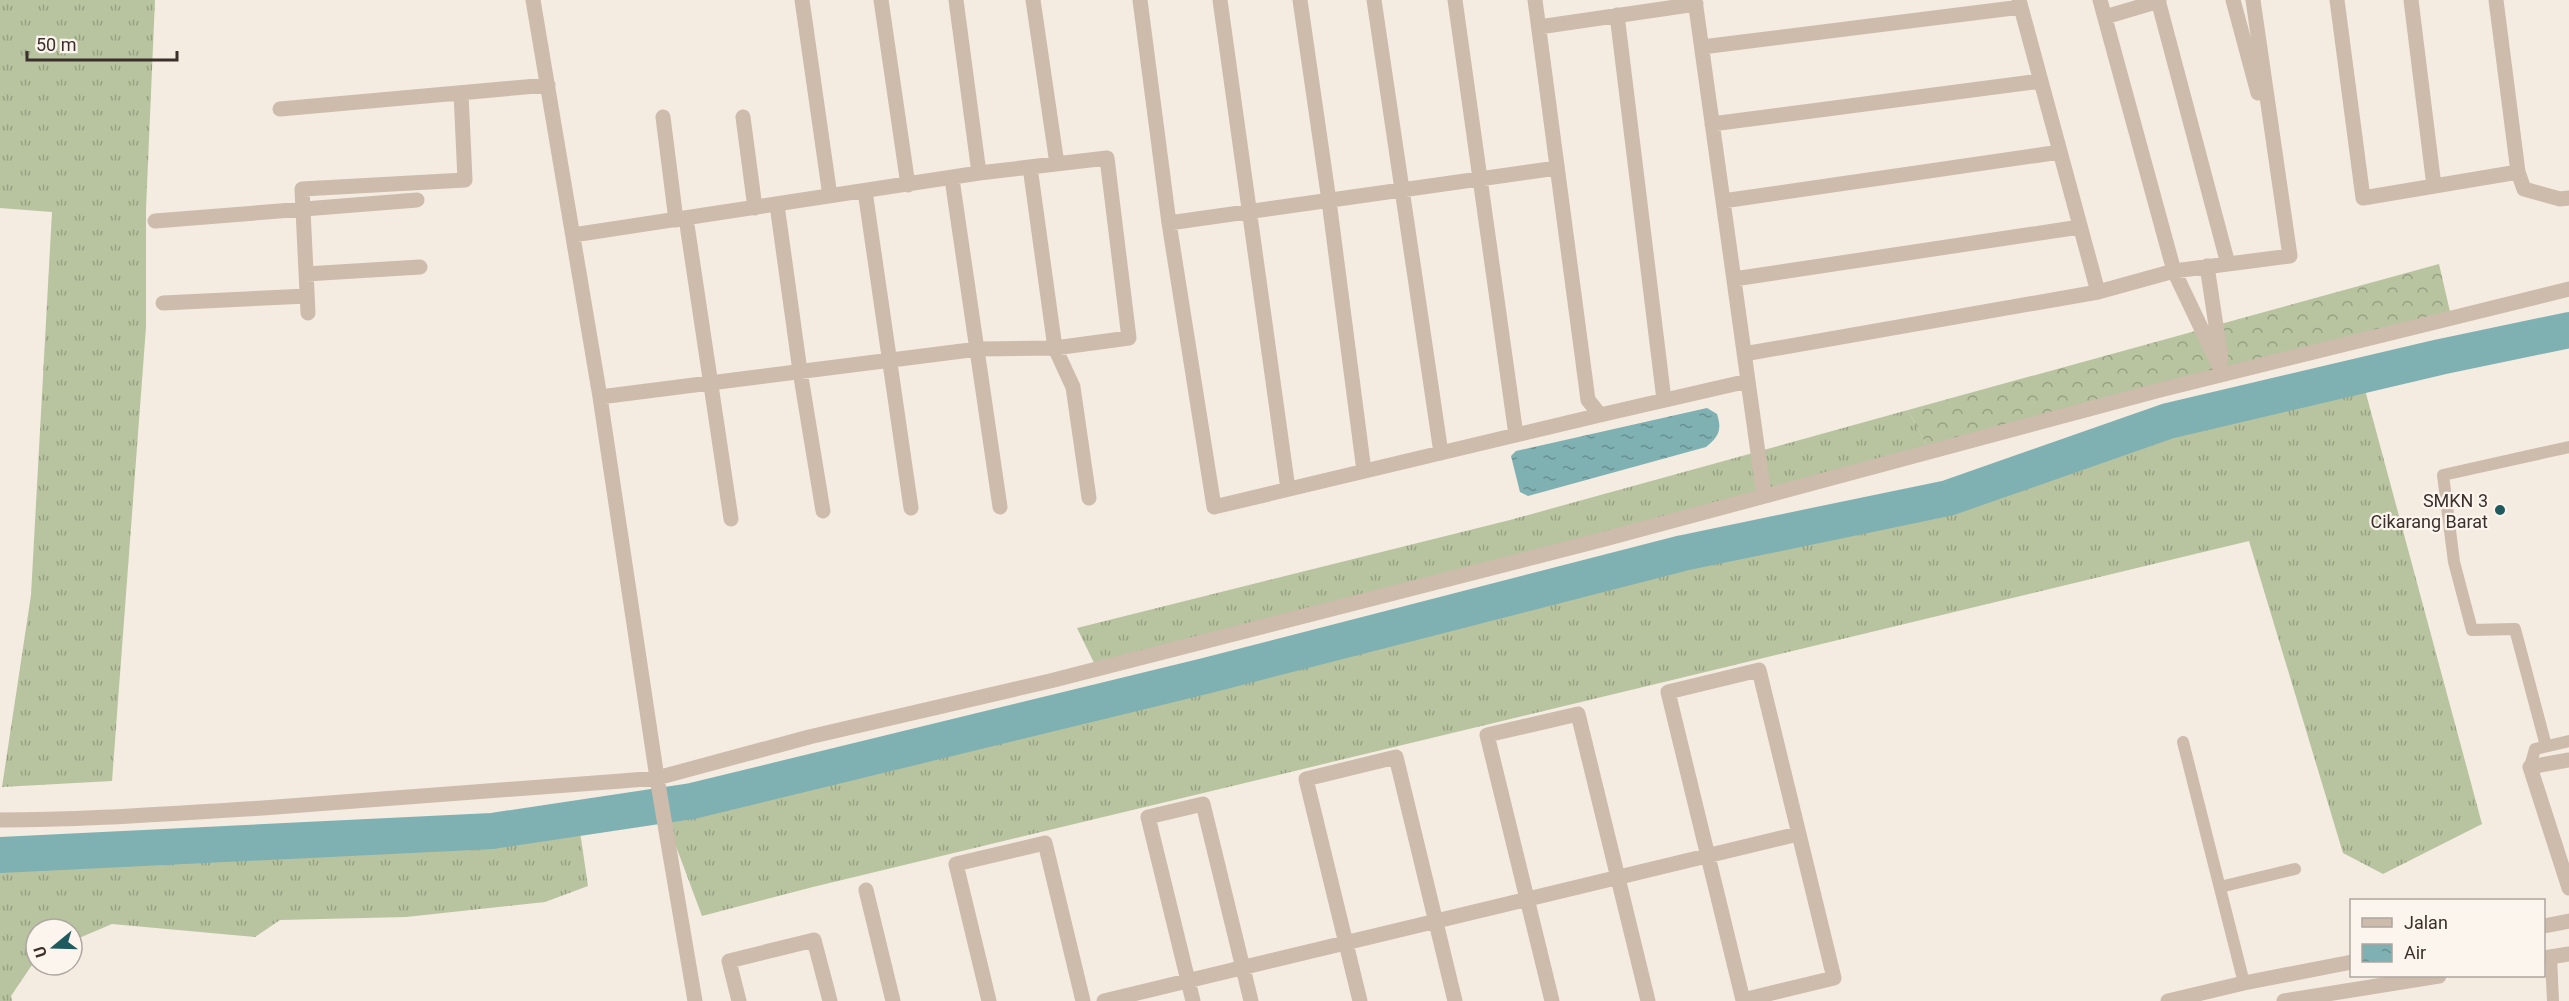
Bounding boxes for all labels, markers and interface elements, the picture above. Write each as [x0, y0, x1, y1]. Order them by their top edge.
scale bar [27, 24, 177, 62]
text: 50 m [36, 34, 76, 55]
place label: SMKN 3 Cikarang Barat [2371, 490, 2488, 532]
marker: SMKN 3 Cikarang Barat [2493, 503, 2507, 517]
legend [2350, 899, 2545, 977]
text: Jalan [2404, 912, 2448, 933]
north arrow [24, 917, 84, 977]
text: Air [2404, 942, 2426, 963]
text: U [30, 944, 51, 960]

